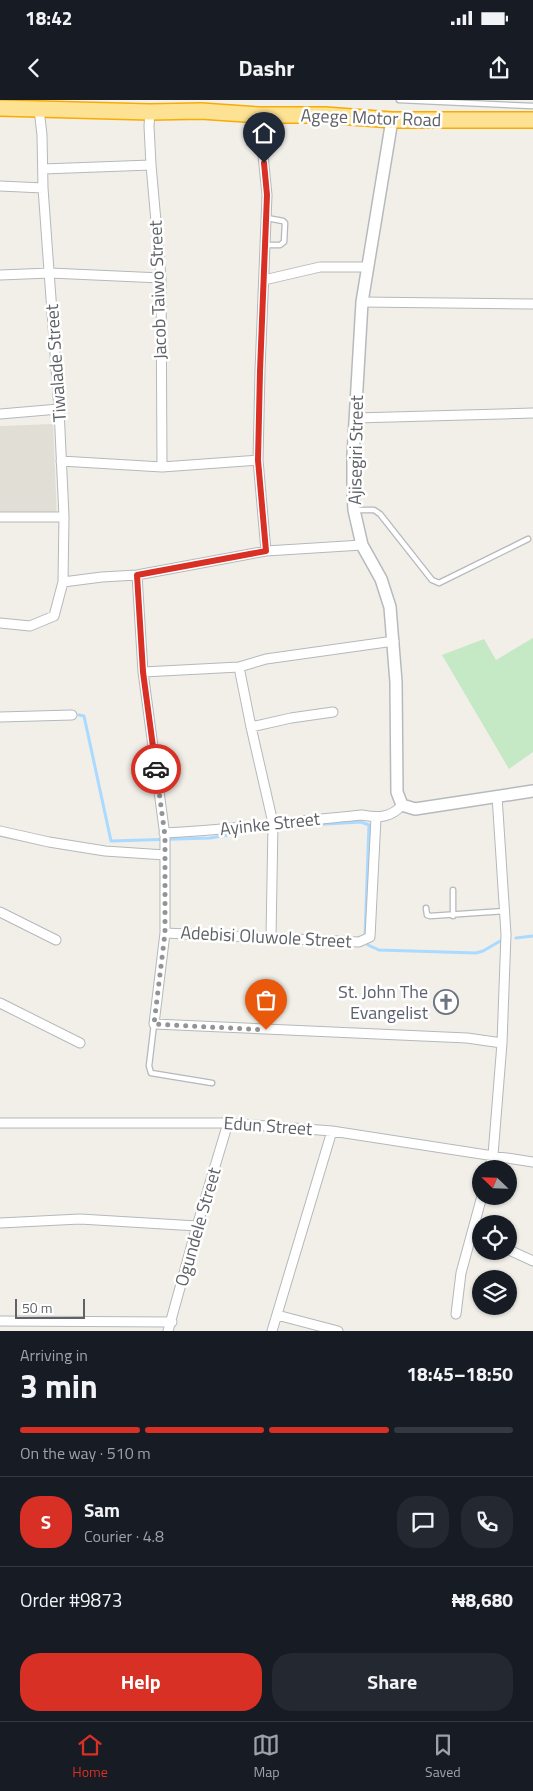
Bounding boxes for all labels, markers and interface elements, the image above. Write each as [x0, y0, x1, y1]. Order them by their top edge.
text: 18:42 [25, 3, 72, 32]
text: Dashr [238, 51, 295, 85]
icon: back [20, 54, 48, 82]
icon: share [485, 54, 513, 82]
street label: Agege Motor Road [300, 102, 442, 133]
pin [243, 112, 285, 163]
icon: home [250, 119, 278, 147]
street label: Jacob Taiwo Street [142, 219, 173, 360]
street label: Tiwalade Street [38, 302, 73, 423]
street label: Ajisegiri Street [341, 394, 370, 505]
courier [131, 744, 181, 794]
icon: car [142, 755, 170, 783]
street label: Ayinke Street [219, 805, 322, 842]
street label: Adebisi Oluwole Street [180, 919, 353, 954]
place label: St. John The Evangelist [338, 978, 429, 1026]
pin [245, 979, 287, 1030]
icon: bag [252, 986, 280, 1014]
church icon: St. John The Evangelist [433, 989, 459, 1015]
street label: Edun Street [223, 1109, 314, 1142]
north arrow [472, 1160, 518, 1205]
map controls [472, 1160, 517, 1315]
street label: Ogundele Street [168, 1164, 228, 1290]
button: locate [472, 1215, 517, 1260]
button: layers [472, 1270, 517, 1315]
scale bar [15, 1296, 85, 1319]
text: 50 m [22, 1297, 52, 1318]
text: Arriving in [20, 1343, 88, 1367]
text: 18:45–18:50 [406, 1359, 513, 1388]
text: 3 min [20, 1362, 98, 1410]
text: On the way · 510 m [20, 1441, 151, 1465]
text: Sam [84, 1495, 120, 1524]
button: chat [397, 1496, 449, 1548]
button: phone [461, 1496, 513, 1548]
text: S [41, 1507, 51, 1536]
text: Courier · 4.8 [84, 1524, 164, 1548]
text: Order #9873 [20, 1585, 122, 1614]
text: ₦8,680 [452, 1585, 513, 1614]
button: Help [20, 1653, 262, 1711]
button: Share [272, 1653, 513, 1711]
tab: Home [72, 1731, 108, 1782]
tab: Map [252, 1731, 280, 1782]
tab: Saved [425, 1731, 461, 1782]

